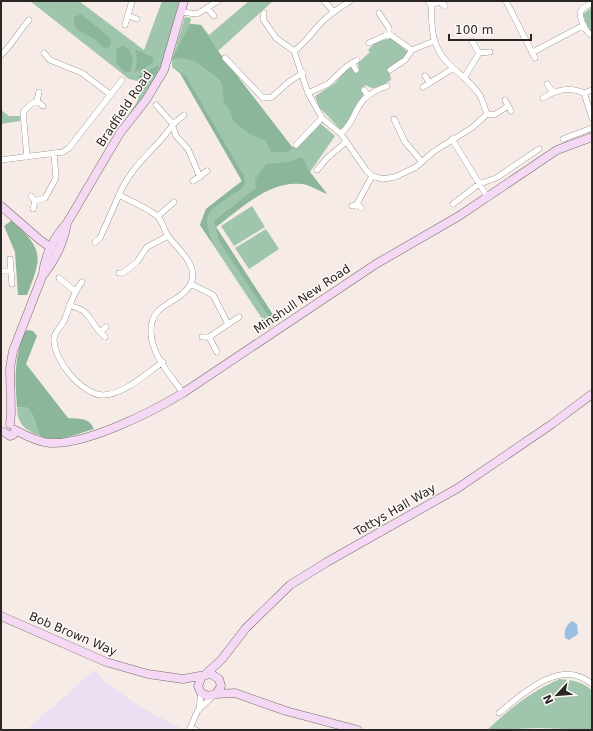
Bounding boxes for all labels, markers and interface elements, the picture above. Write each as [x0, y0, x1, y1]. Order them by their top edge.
scale bar [449, 16, 531, 42]
text: 100 m [455, 23, 493, 37]
street label: Bradfield Road [94, 69, 154, 149]
street label: Minshull New Road [251, 262, 353, 336]
street label: Tottys Hall Way [351, 481, 438, 539]
street label: Bob Brown Way [27, 609, 119, 659]
north arrow [537, 675, 577, 715]
text: N [541, 692, 556, 706]

